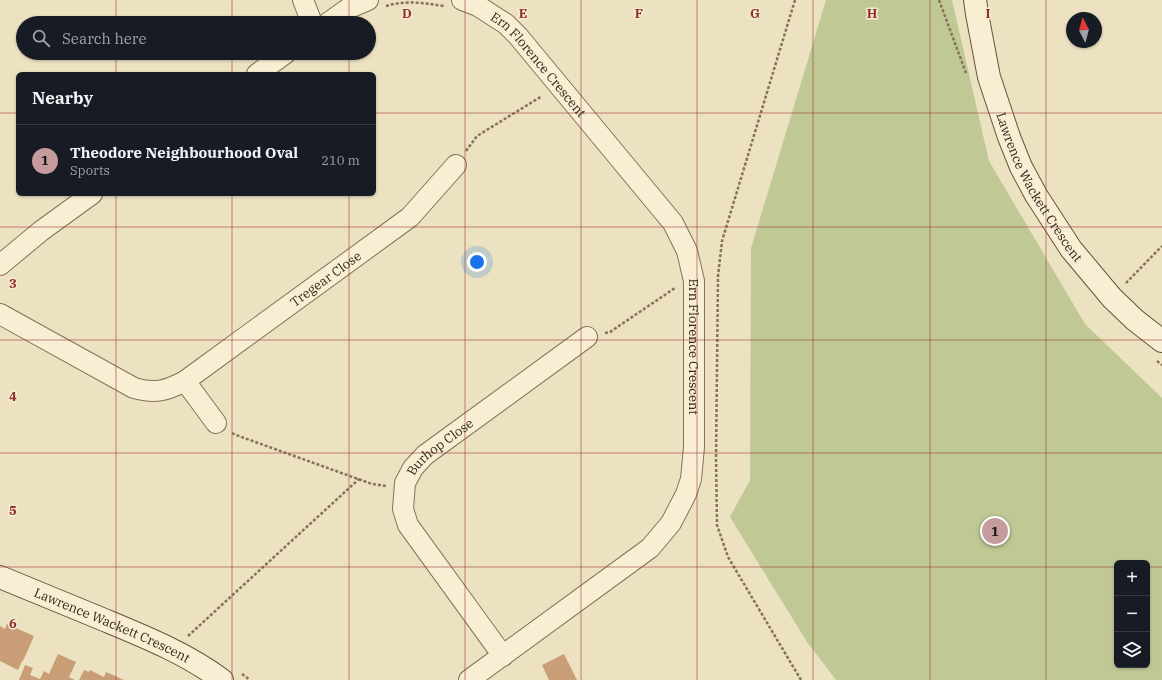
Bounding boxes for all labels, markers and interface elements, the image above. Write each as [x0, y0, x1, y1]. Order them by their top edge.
text: D [402, 5, 412, 22]
text: F [635, 5, 643, 22]
text: G [750, 5, 760, 22]
text: H [867, 5, 878, 22]
text: I [986, 5, 991, 22]
street label: Ern Florence Crescent [485, 11, 589, 121]
north arrow [1066, 12, 1102, 48]
search box [16, 16, 376, 60]
icon: search [30, 27, 52, 49]
text: Search here [62, 29, 147, 48]
text: Nearby [32, 87, 93, 109]
street label: Lawrence Wackett Crescent [993, 110, 1087, 266]
text: Theodore Neighbourhood Oval [70, 143, 298, 162]
text: 1 [41, 152, 49, 169]
text: 210 m [321, 152, 360, 169]
text: Sports [70, 162, 110, 179]
street label: Tregear Close [286, 247, 364, 310]
your location [467, 252, 487, 272]
text: 3 [9, 275, 17, 292]
street label: Ern Florence Crescent [686, 279, 703, 415]
text: 4 [9, 388, 17, 405]
street label: Burhop Close [402, 414, 477, 478]
text: 5 [9, 502, 17, 519]
pin: 1 [982, 516, 1008, 546]
map controls [1114, 560, 1150, 668]
button: + [1114, 560, 1150, 596]
street label: Lawrence Wackett Crescent [32, 584, 194, 666]
button: − [1114, 596, 1150, 632]
text: 6 [9, 615, 17, 632]
button: layers [1114, 632, 1150, 668]

